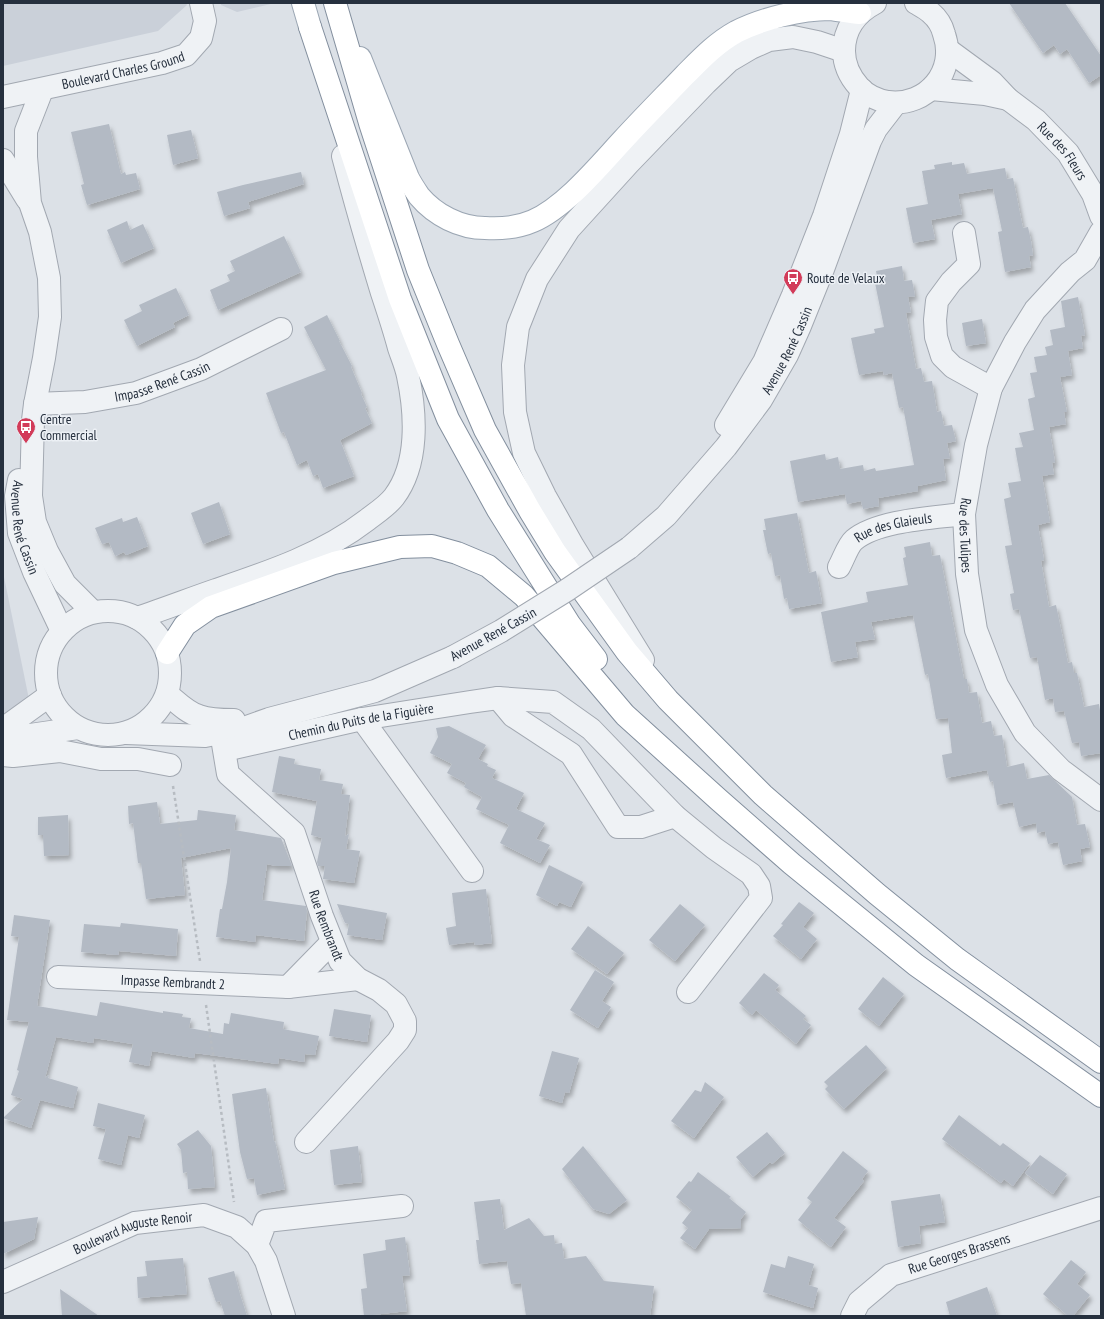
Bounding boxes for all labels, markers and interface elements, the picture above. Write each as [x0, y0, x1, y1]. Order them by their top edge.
street label: Boulevard Charles Ground [60, 47, 187, 93]
street label: Rue des Fleurs [1033, 118, 1092, 184]
bus stop icon: Route de Velaux [782, 267, 804, 295]
place label: Route de Velaux [807, 269, 885, 287]
street label: Avenue René Cassin [757, 304, 816, 397]
street label: Impasse René Cassin [113, 357, 213, 406]
place label: Centre Commercial [40, 410, 98, 444]
bus stop icon: Centre Commercial [15, 416, 37, 444]
street label: Avenue René Cassin [7, 479, 43, 577]
street label: Rue des Tulipes [955, 497, 976, 573]
street label: Rue des Glaieuls [850, 509, 933, 546]
street label: Avenue René Cassin [447, 603, 539, 665]
street label: Chemin du Puits de la Figuière [287, 699, 435, 744]
street label: Rue Rembrandt [305, 888, 348, 963]
street label: Impasse Rembrandt 2 [120, 971, 225, 993]
street label: Boulevard Auguste Renoir [70, 1207, 193, 1258]
street label: Rue Georges Brassens [906, 1229, 1012, 1278]

